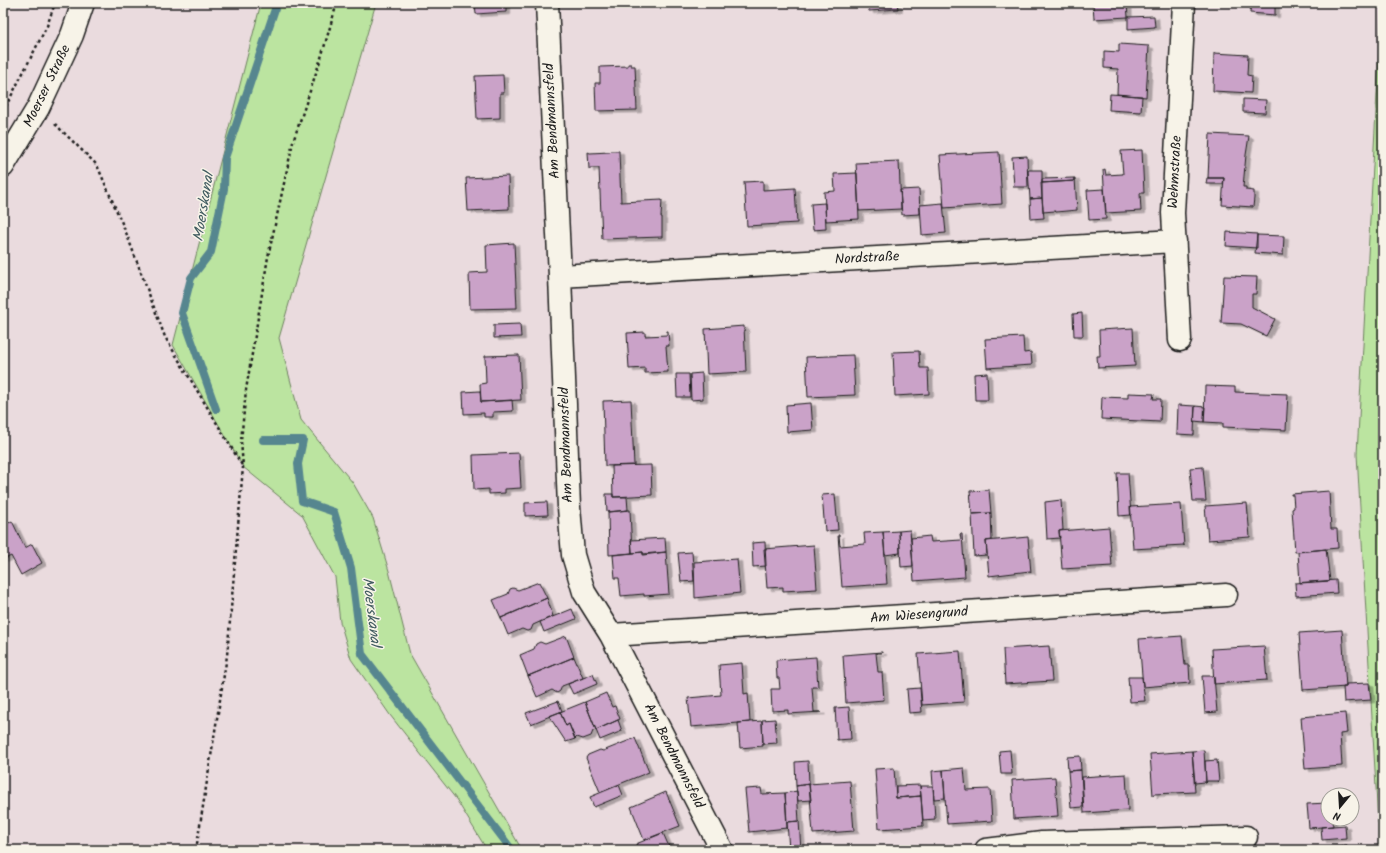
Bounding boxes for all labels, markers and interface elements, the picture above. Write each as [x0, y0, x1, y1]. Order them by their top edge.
street label: Moerser Straße [18, 40, 77, 131]
street label: Am Bendmannsfeld [538, 62, 566, 179]
street label: Wehmstraße [1162, 134, 1188, 209]
water label: Moerskanal [187, 168, 222, 243]
street label: Nordstraße [834, 245, 900, 271]
street label: Am Bendmannsfeld [553, 386, 579, 503]
water label: Moerskanal [355, 576, 388, 651]
street label: Am Wiesengrund [869, 601, 970, 629]
street label: Am Bendmannsfeld [638, 700, 710, 813]
north arrow [1320, 787, 1360, 827]
text: N [1331, 806, 1343, 825]

